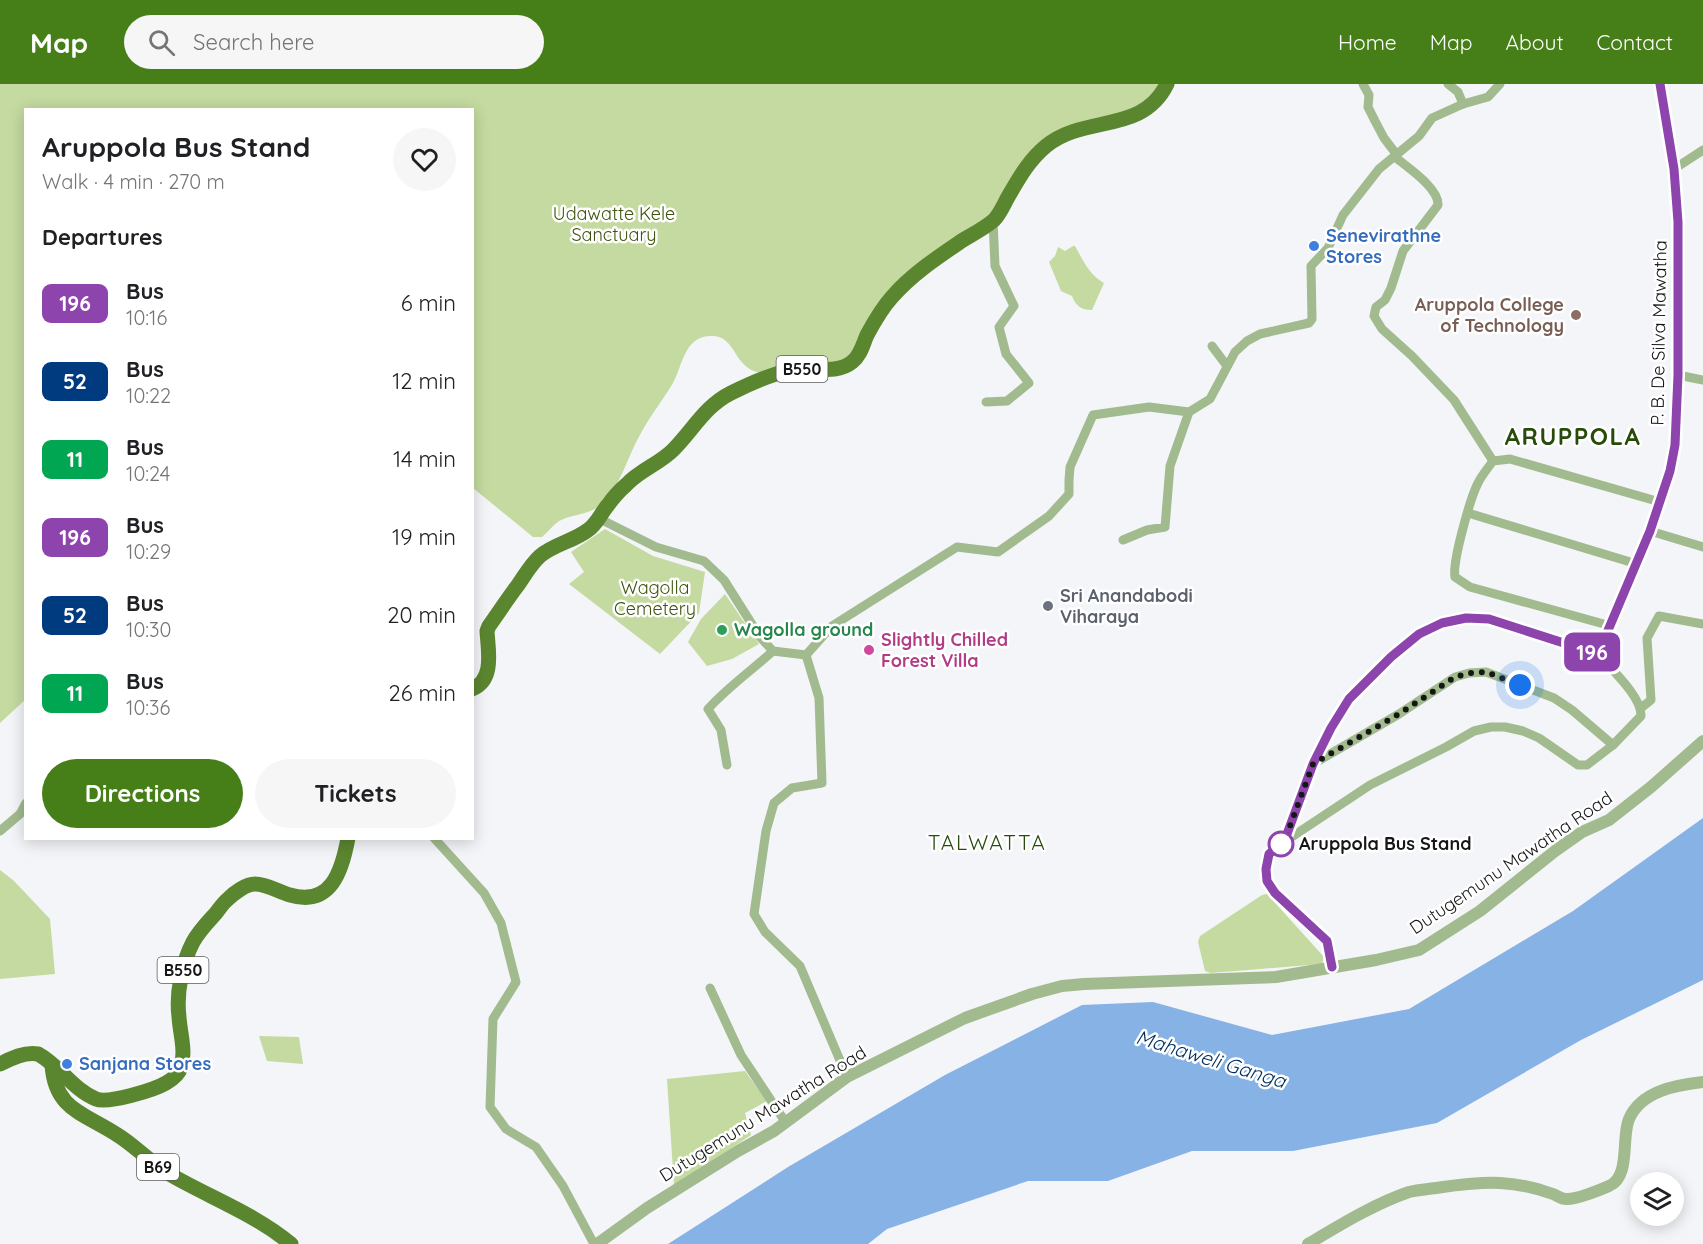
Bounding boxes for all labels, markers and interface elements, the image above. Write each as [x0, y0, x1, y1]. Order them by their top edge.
search box [124, 15, 544, 69]
text: Map [30, 25, 88, 60]
icon: search [145, 26, 178, 59]
text: Search here [193, 28, 315, 56]
text: Home [1338, 29, 1397, 55]
text: Map [1430, 29, 1473, 55]
text: About [1506, 29, 1564, 55]
text: Contact [1597, 29, 1673, 55]
button: heart [393, 128, 456, 191]
text: Aruppola Bus Stand [42, 129, 310, 164]
text: Walk · 4 min · 270 m [42, 169, 225, 194]
park label: Udawatte Kele Sanctuary [553, 202, 675, 246]
text: Departures [42, 223, 163, 251]
place label: Senevirathne Stores [1326, 224, 1441, 268]
marker: Senevirathne Stores [1307, 239, 1321, 253]
street label: P. B. De Silva Mawatha [1645, 240, 1672, 426]
text: Bus [126, 277, 164, 305]
text: 6 min [401, 289, 456, 317]
text: 196 [59, 290, 91, 316]
place label: Aruppola College of Technology [1415, 293, 1564, 337]
text: 10:16 [126, 305, 167, 330]
marker: Aruppola College of Technology [1569, 308, 1583, 322]
text: Bus [126, 355, 164, 383]
road number: B550 [776, 356, 828, 382]
text: 12 min [392, 367, 456, 395]
text: 52 [63, 368, 87, 394]
text: 10:22 [126, 383, 171, 408]
district label: ARUPPOLA [1505, 421, 1641, 451]
text: Bus [126, 433, 164, 461]
text: 14 min [393, 445, 456, 473]
text: 11 [67, 446, 83, 472]
text: 10:24 [126, 461, 170, 486]
text: Bus [126, 511, 164, 539]
text: 19 min [392, 523, 456, 551]
text: 196 [59, 524, 91, 550]
text: 10:29 [126, 539, 171, 564]
park label: Wagolla Cemetery [614, 576, 696, 620]
place label: Sri Anandabodi Viharaya [1060, 584, 1193, 628]
text: Bus [126, 589, 164, 617]
marker: Sri Anandabodi Viharaya [1041, 599, 1055, 613]
text: 20 min [387, 601, 456, 629]
text: 52 [63, 602, 87, 628]
text: 10:30 [126, 617, 171, 642]
place label: Wagolla ground [734, 618, 873, 641]
marker: Wagolla ground [715, 623, 729, 637]
place label: Slightly Chilled Forest Villa [881, 628, 1008, 672]
line badge: 196 [1558, 632, 1626, 672]
text: 196 [1576, 639, 1608, 665]
marker: Slightly Chilled Forest Villa [862, 643, 876, 657]
text: Bus [126, 667, 164, 695]
your location [1505, 670, 1535, 700]
text: 26 min [388, 679, 456, 707]
text: 11 [67, 680, 83, 706]
text: 10:36 [126, 695, 170, 720]
button: Directions [42, 759, 243, 828]
button: Tickets [255, 759, 456, 828]
street label: Dutugemunu Mawatha Road [1405, 786, 1616, 939]
district label: TALWATTA [928, 829, 1046, 855]
marker: Aruppola Bus Stand [1268, 831, 1294, 857]
place label: Aruppola Bus Stand [1299, 832, 1471, 855]
road number: B550 [158, 957, 208, 983]
water label: Mahaweli Ganga [1133, 1024, 1291, 1094]
street label: Dutugemunu Mawatha Road [655, 1040, 870, 1187]
place label: Sanjana Stores [79, 1052, 211, 1075]
marker: Sanjana Stores [60, 1057, 74, 1071]
road number: B69 [137, 1154, 179, 1180]
map controls [1630, 1172, 1684, 1226]
button: layers [1630, 1172, 1684, 1226]

